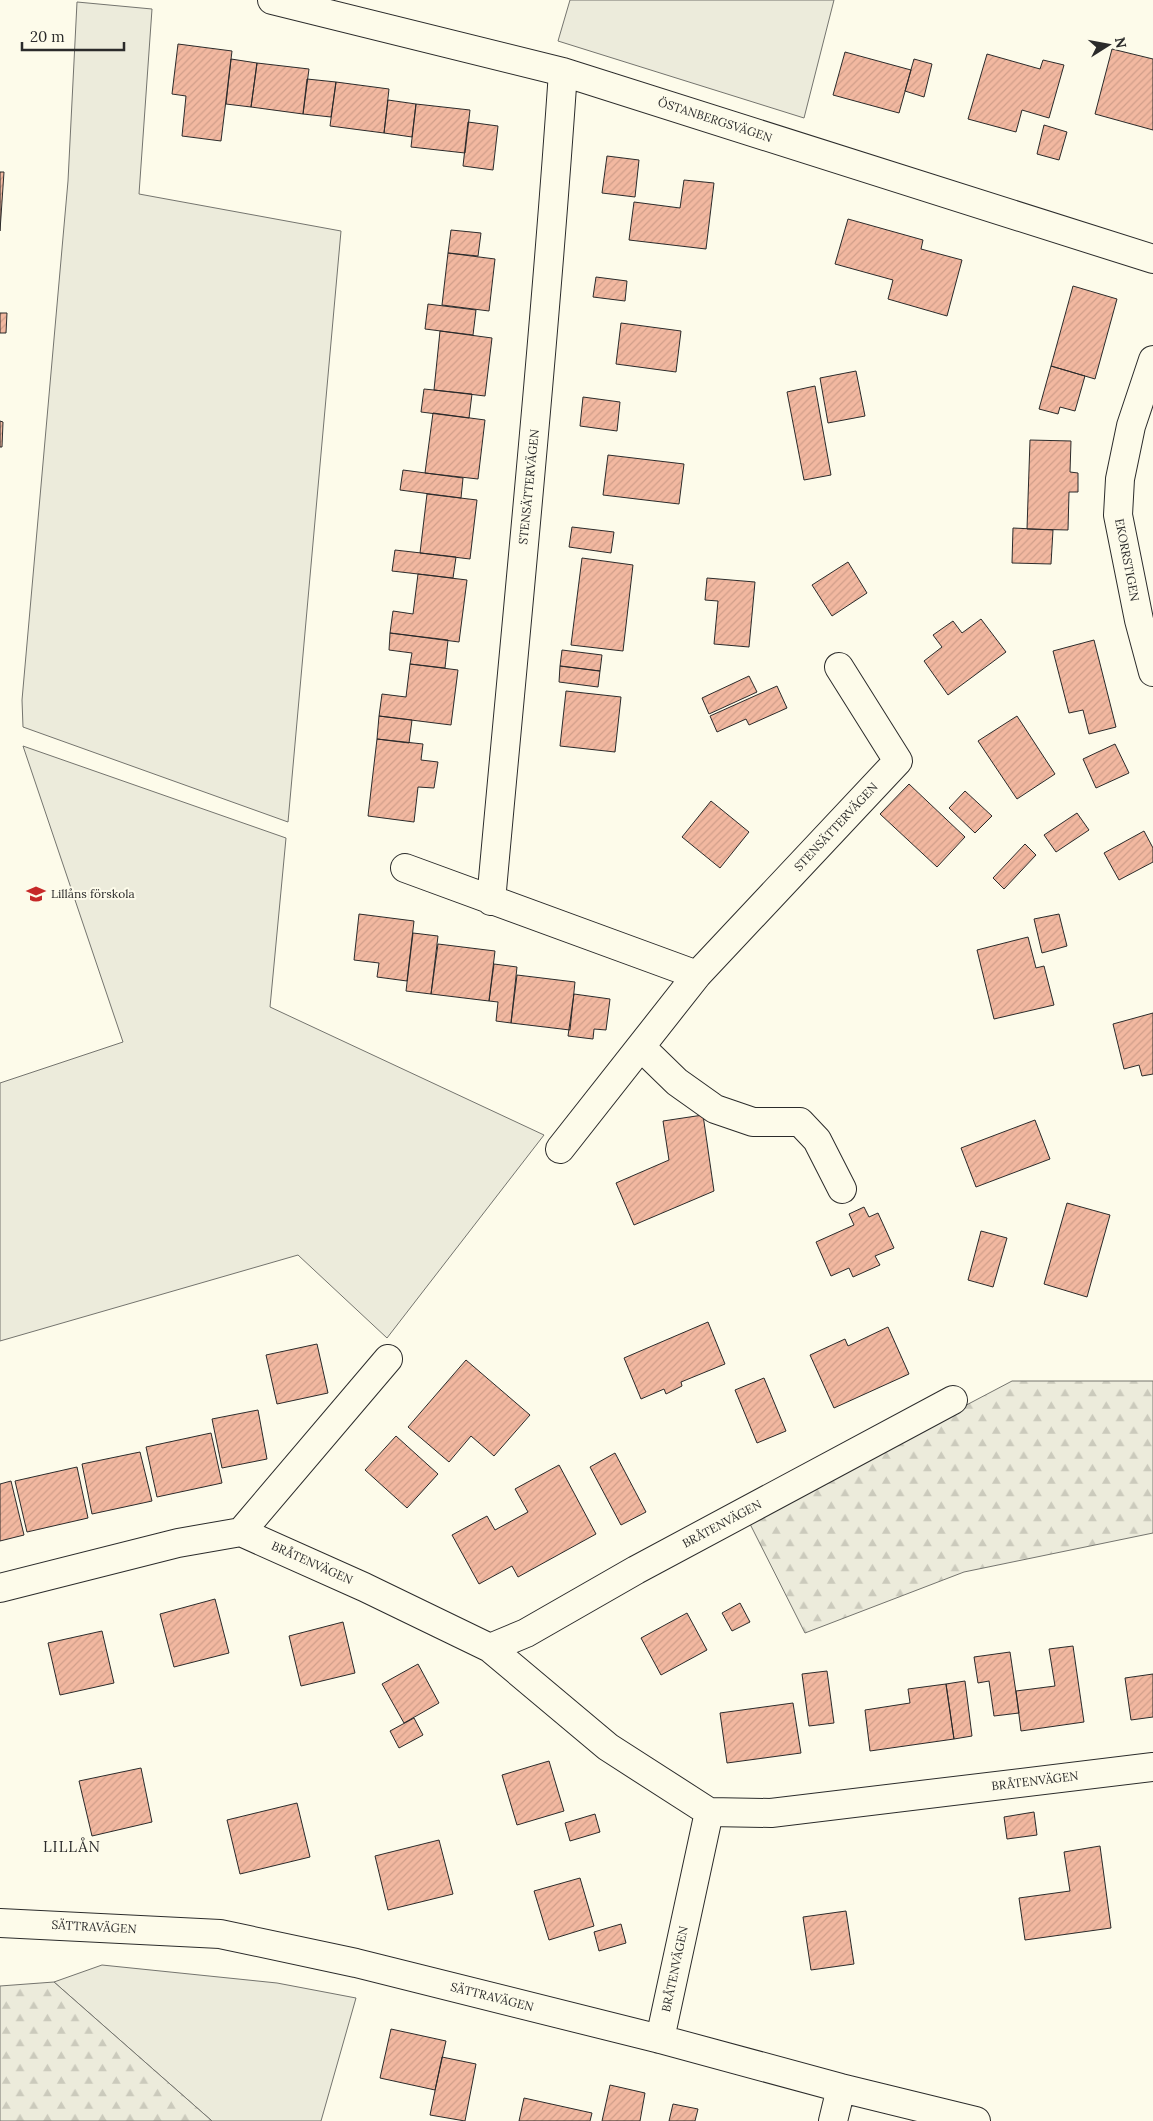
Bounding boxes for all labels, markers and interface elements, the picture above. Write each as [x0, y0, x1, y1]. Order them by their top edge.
scale bar [22, 20, 125, 52]
north arrow [1083, 20, 1133, 70]
text: 20 m [30, 27, 65, 46]
text: N [1111, 35, 1131, 50]
street label: ÖSTANBERGSVÄGEN [656, 94, 774, 145]
street label: STENSÄTTERVÄGEN [515, 429, 542, 545]
street label: EKORRSTIGEN [1112, 517, 1143, 603]
street label: STENSÄTTERVÄGEN [791, 779, 881, 874]
school or university icon: Lillåns förskola [25, 883, 47, 905]
place label: Lillåns förskola [51, 886, 135, 901]
street label: BRÅTENVÄGEN [680, 1496, 764, 1551]
street label: BRÅTENVÄGEN [269, 1538, 355, 1587]
street label: BRÅTENVÄGEN [991, 1768, 1079, 1793]
district label: LILLÅN [43, 1837, 101, 1856]
street label: SÄTTRAVÄGEN [51, 1917, 137, 1936]
street label: BRÅTENVÄGEN [658, 1925, 691, 2013]
street label: SÄTTRAVÄGEN [449, 1979, 535, 2014]

